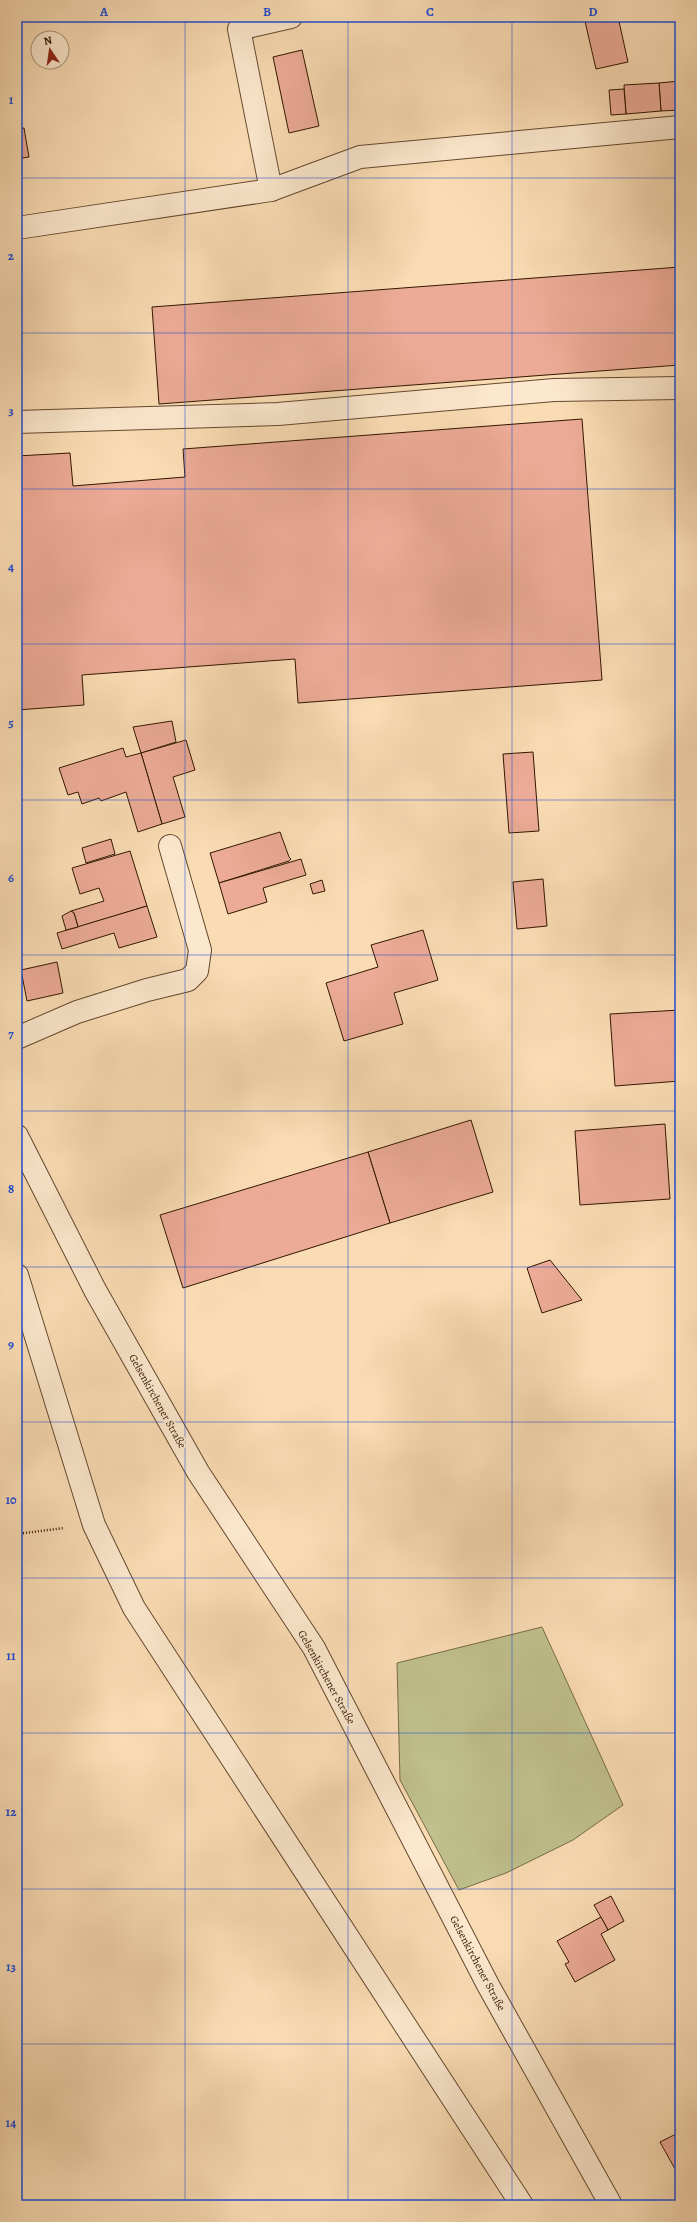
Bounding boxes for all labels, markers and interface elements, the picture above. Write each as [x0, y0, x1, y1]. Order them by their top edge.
text: A [99, 3, 109, 20]
text: B [263, 3, 271, 20]
text: C [426, 3, 434, 20]
text: D [588, 3, 598, 20]
north arrow [30, 30, 70, 70]
text: N [42, 33, 53, 49]
text: 1 [9, 91, 14, 108]
text: 2 [8, 247, 15, 264]
text: 3 [8, 402, 14, 419]
text: 4 [8, 558, 14, 575]
text: 5 [8, 714, 14, 731]
text: 6 [8, 869, 14, 886]
text: 7 [8, 1025, 14, 1042]
text: 8 [8, 1180, 14, 1197]
text: 9 [8, 1336, 14, 1353]
street label: Gelsenkirchener Straße [125, 1351, 190, 1451]
text: 10 [5, 1491, 17, 1508]
street label: Gelsenkirchener Straße [294, 1627, 359, 1727]
text: 11 [6, 1647, 16, 1664]
text: 12 [6, 1803, 17, 1820]
street label: Gelsenkirchener Straße [446, 1913, 509, 2013]
text: 13 [6, 1958, 17, 1975]
text: 14 [6, 2114, 16, 2131]

